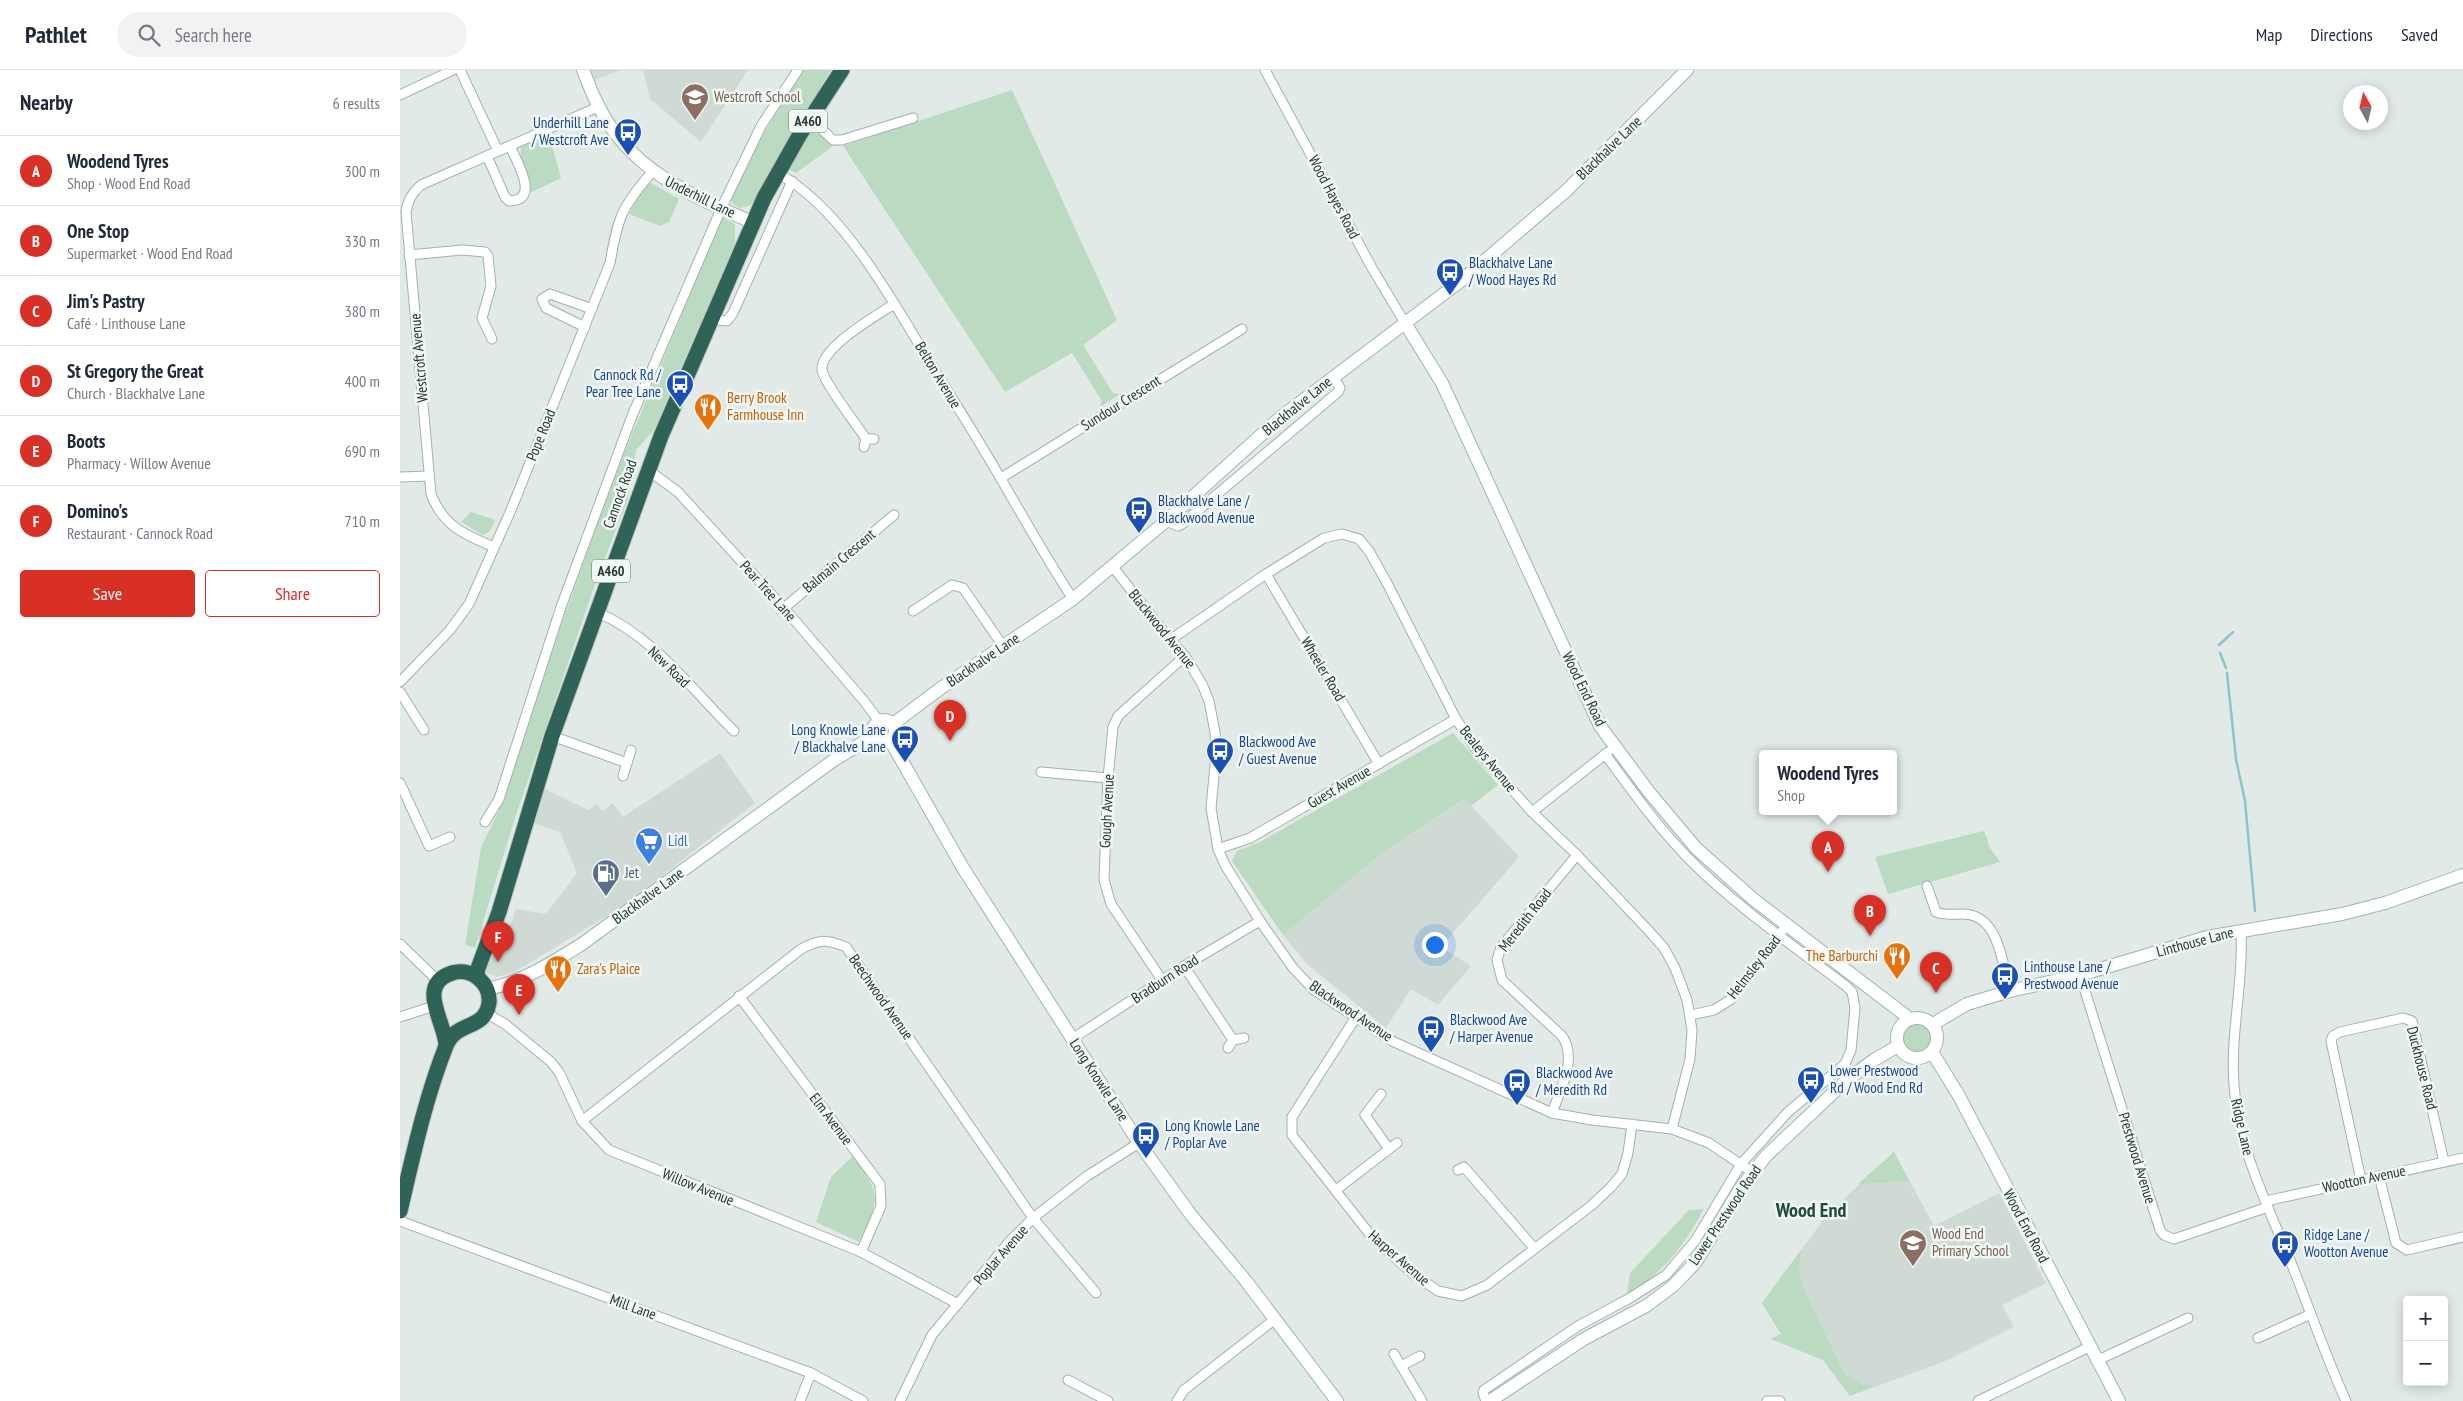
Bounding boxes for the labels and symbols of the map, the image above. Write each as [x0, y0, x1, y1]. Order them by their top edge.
school or university icon: Westcroft School [680, 82, 710, 121]
north arrow [2343, 85, 2388, 130]
place label: Westcroft School [714, 87, 801, 106]
road number: A460 [789, 110, 827, 132]
street label: Blackhalve Lane [1572, 112, 1645, 184]
place label: Underhill Lane / Westcroft Ave [531, 113, 609, 149]
bus stop icon: Underhill Lane / Westcroft Ave [613, 117, 643, 156]
street label: Wood Hayes Road [1304, 152, 1364, 242]
street label: Underhill Lane [662, 171, 739, 222]
place label: Blackhalve Lane / Wood Hayes Rd [1468, 253, 1556, 289]
bus stop icon: Blackhalve Lane / Wood Hayes Rd [1435, 257, 1465, 296]
street label: Westcroft Avenue [405, 313, 432, 403]
street label: Belton Avenue [911, 338, 966, 412]
place label: Cannock Rd / Pear Tree Lane [586, 365, 662, 401]
bus stop icon: Cannock Rd / Pear Tree Lane [665, 369, 695, 408]
street label: Sundour Crescent [1077, 371, 1164, 435]
street label: Blackhalve Lane [1258, 372, 1335, 439]
place label: Berry Brook Farmhouse Inn [727, 388, 804, 424]
restaurant icon: Berry Brook Farmhouse Inn [693, 392, 723, 431]
street label: Pope Road [522, 406, 560, 464]
street label: Cannock Road [598, 457, 641, 531]
place label: Blackhalve Lane / Blackwood Avenue [1158, 491, 1255, 527]
bus stop icon: Blackhalve Lane / Blackwood Avenue [1124, 495, 1154, 534]
street label: Balmain Crescent [798, 525, 879, 597]
street label: Pear Tree Lane [736, 556, 801, 625]
road number: A460 [592, 560, 630, 582]
street label: Blackwood Avenue [1125, 585, 1200, 672]
street label: Blackhalve Lane [943, 628, 1023, 691]
street label: Wheeler Road [1297, 633, 1350, 704]
street label: New Road [644, 642, 694, 691]
street label: Wood End Road [1558, 648, 1611, 729]
pin: D [934, 700, 966, 741]
place label: Long Knowle Lane / Blackhalve Lane [791, 720, 886, 756]
street label: Bealeys Avenue [1456, 722, 1521, 796]
bus stop icon: Long Knowle Lane / Blackhalve Lane [890, 724, 920, 763]
place label: Blackwood Ave / Guest Avenue [1238, 732, 1317, 768]
bus stop icon: Blackwood Ave / Guest Avenue [1205, 736, 1235, 775]
street label: Guest Avenue [1304, 761, 1374, 812]
street label: Gough Avenue [1095, 773, 1118, 849]
supermarket icon: Lidl [634, 826, 664, 865]
place label: Lidl [668, 831, 688, 850]
pin: A [1812, 831, 1844, 872]
fuel station icon: Jet [591, 858, 621, 897]
street label: Blackhalve Lane [608, 863, 687, 928]
place label: Jet [624, 863, 639, 882]
street label: Meredith Road [1494, 884, 1555, 955]
pin: B [1854, 895, 1886, 936]
pin: F [482, 921, 514, 962]
street label: Linthouse Lane [2154, 922, 2235, 961]
street label: Helmsley Road [1723, 931, 1784, 1002]
your location [1422, 932, 1448, 958]
restaurant icon: The Barburchi [1882, 941, 1912, 980]
place label: The Barburchi [1806, 946, 1878, 965]
street label: Beechwood Avenue [845, 950, 918, 1043]
street label: Bradburn Road [1128, 950, 1202, 1007]
pin: C [1920, 952, 1952, 993]
restaurant icon: Zara's Plaice [543, 954, 573, 993]
place label: Linthouse Lane / Prestwood Avenue [2024, 957, 2119, 993]
place label: Zara's Plaice [577, 959, 640, 978]
bus stop icon: Linthouse Lane / Prestwood Avenue [1990, 961, 2020, 1000]
pin: E [503, 974, 535, 1015]
street label: Blackwood Avenue [1306, 976, 1397, 1045]
place label: Blackwood Ave / Harper Avenue [1449, 1010, 1533, 1046]
bus stop icon: Blackwood Ave / Harper Avenue [1416, 1014, 1446, 1053]
street label: Duckhouse Road [2403, 1024, 2442, 1111]
street label: Long Knowle Lane [1066, 1035, 1133, 1125]
place label: Lower Prestwood Rd / Wood End Rd [1830, 1061, 1923, 1097]
place label: Blackwood Ave / Meredith Rd [1535, 1063, 1613, 1099]
bus stop icon: Lower Prestwood Rd / Wood End Rd [1796, 1065, 1826, 1104]
bus stop icon: Blackwood Ave / Meredith Rd [1502, 1067, 1532, 1106]
street label: Elm Avenue [806, 1089, 857, 1149]
street label: Ridge Lane [2227, 1097, 2258, 1157]
street label: Prestwood Avenue [2115, 1110, 2160, 1206]
place label: Long Knowle Lane / Poplar Ave [1164, 1116, 1260, 1152]
bus stop icon: Long Knowle Lane / Poplar Ave [1131, 1120, 1161, 1159]
street label: Wootton Avenue [2321, 1160, 2407, 1197]
street label: Lower Prestwood Road [1684, 1161, 1765, 1268]
street label: Willow Avenue [659, 1164, 737, 1210]
street label: Wood End Road [1999, 1186, 2054, 1266]
district label: Wood End [1775, 1197, 1846, 1223]
street label: Poplar Avenue [969, 1221, 1032, 1289]
place label: Wood End Primary School [1932, 1224, 2009, 1260]
place label: Ridge Lane / Wootton Avenue [2304, 1225, 2388, 1261]
street label: Harper Avenue [1365, 1226, 1434, 1290]
school or university icon: Wood End Primary School [1898, 1228, 1928, 1267]
bus stop icon: Ridge Lane / Wootton Avenue [2270, 1229, 2300, 1268]
street label: Mill Lane [607, 1289, 659, 1324]

